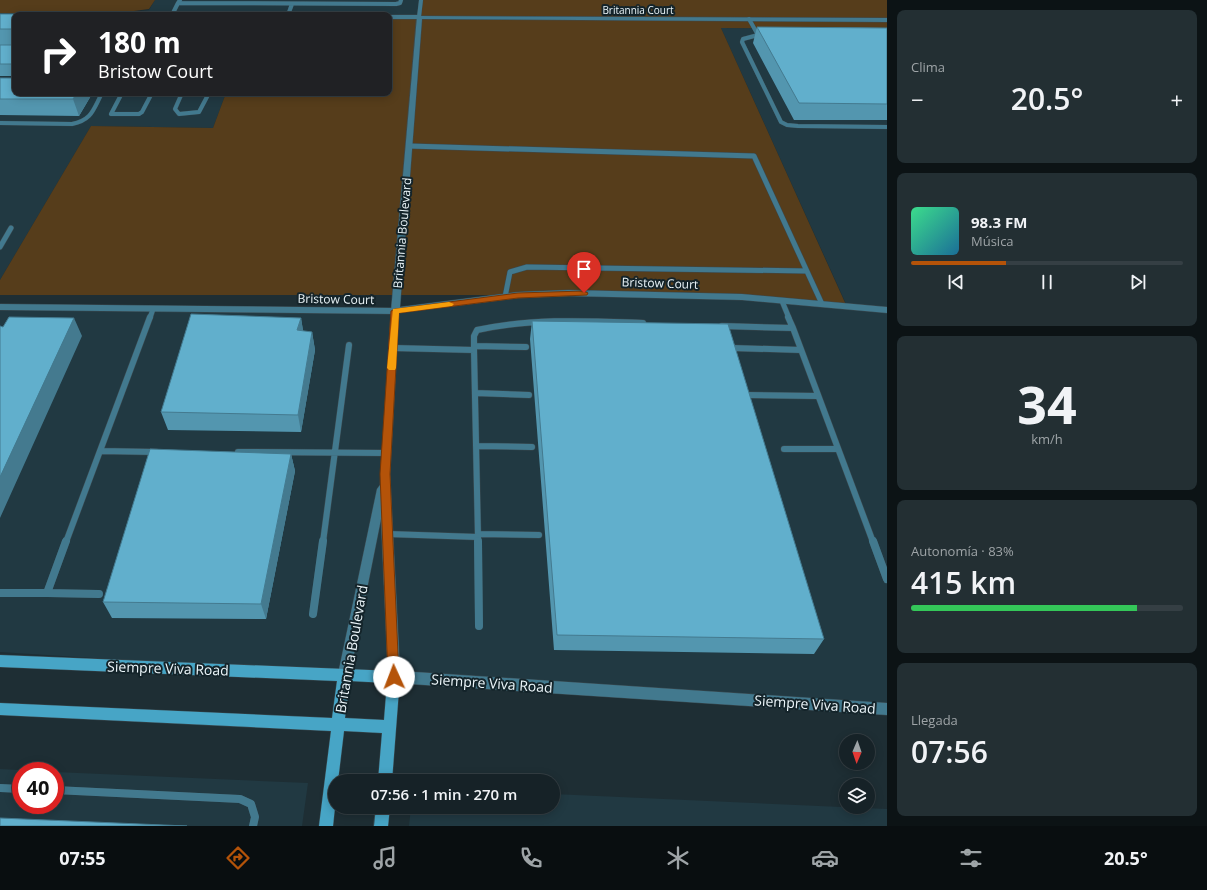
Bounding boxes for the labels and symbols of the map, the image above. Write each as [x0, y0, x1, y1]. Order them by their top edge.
street label: Britannia Court [602, 3, 674, 17]
street label: Britannia Boulevard [389, 177, 415, 289]
pin [567, 252, 601, 293]
street label: Bristow Court [621, 273, 699, 293]
street label: Bristow Court [298, 290, 374, 308]
street label: Britannia Boulevard [330, 583, 372, 715]
street label: Siempre Viva Road [107, 656, 229, 680]
position arrow [373, 656, 415, 698]
street label: Siempre Viva Road [431, 669, 553, 697]
street label: Siempre Viva Road [754, 690, 876, 718]
north arrow [839, 734, 875, 770]
speed limit sign: 40 [12, 762, 64, 814]

